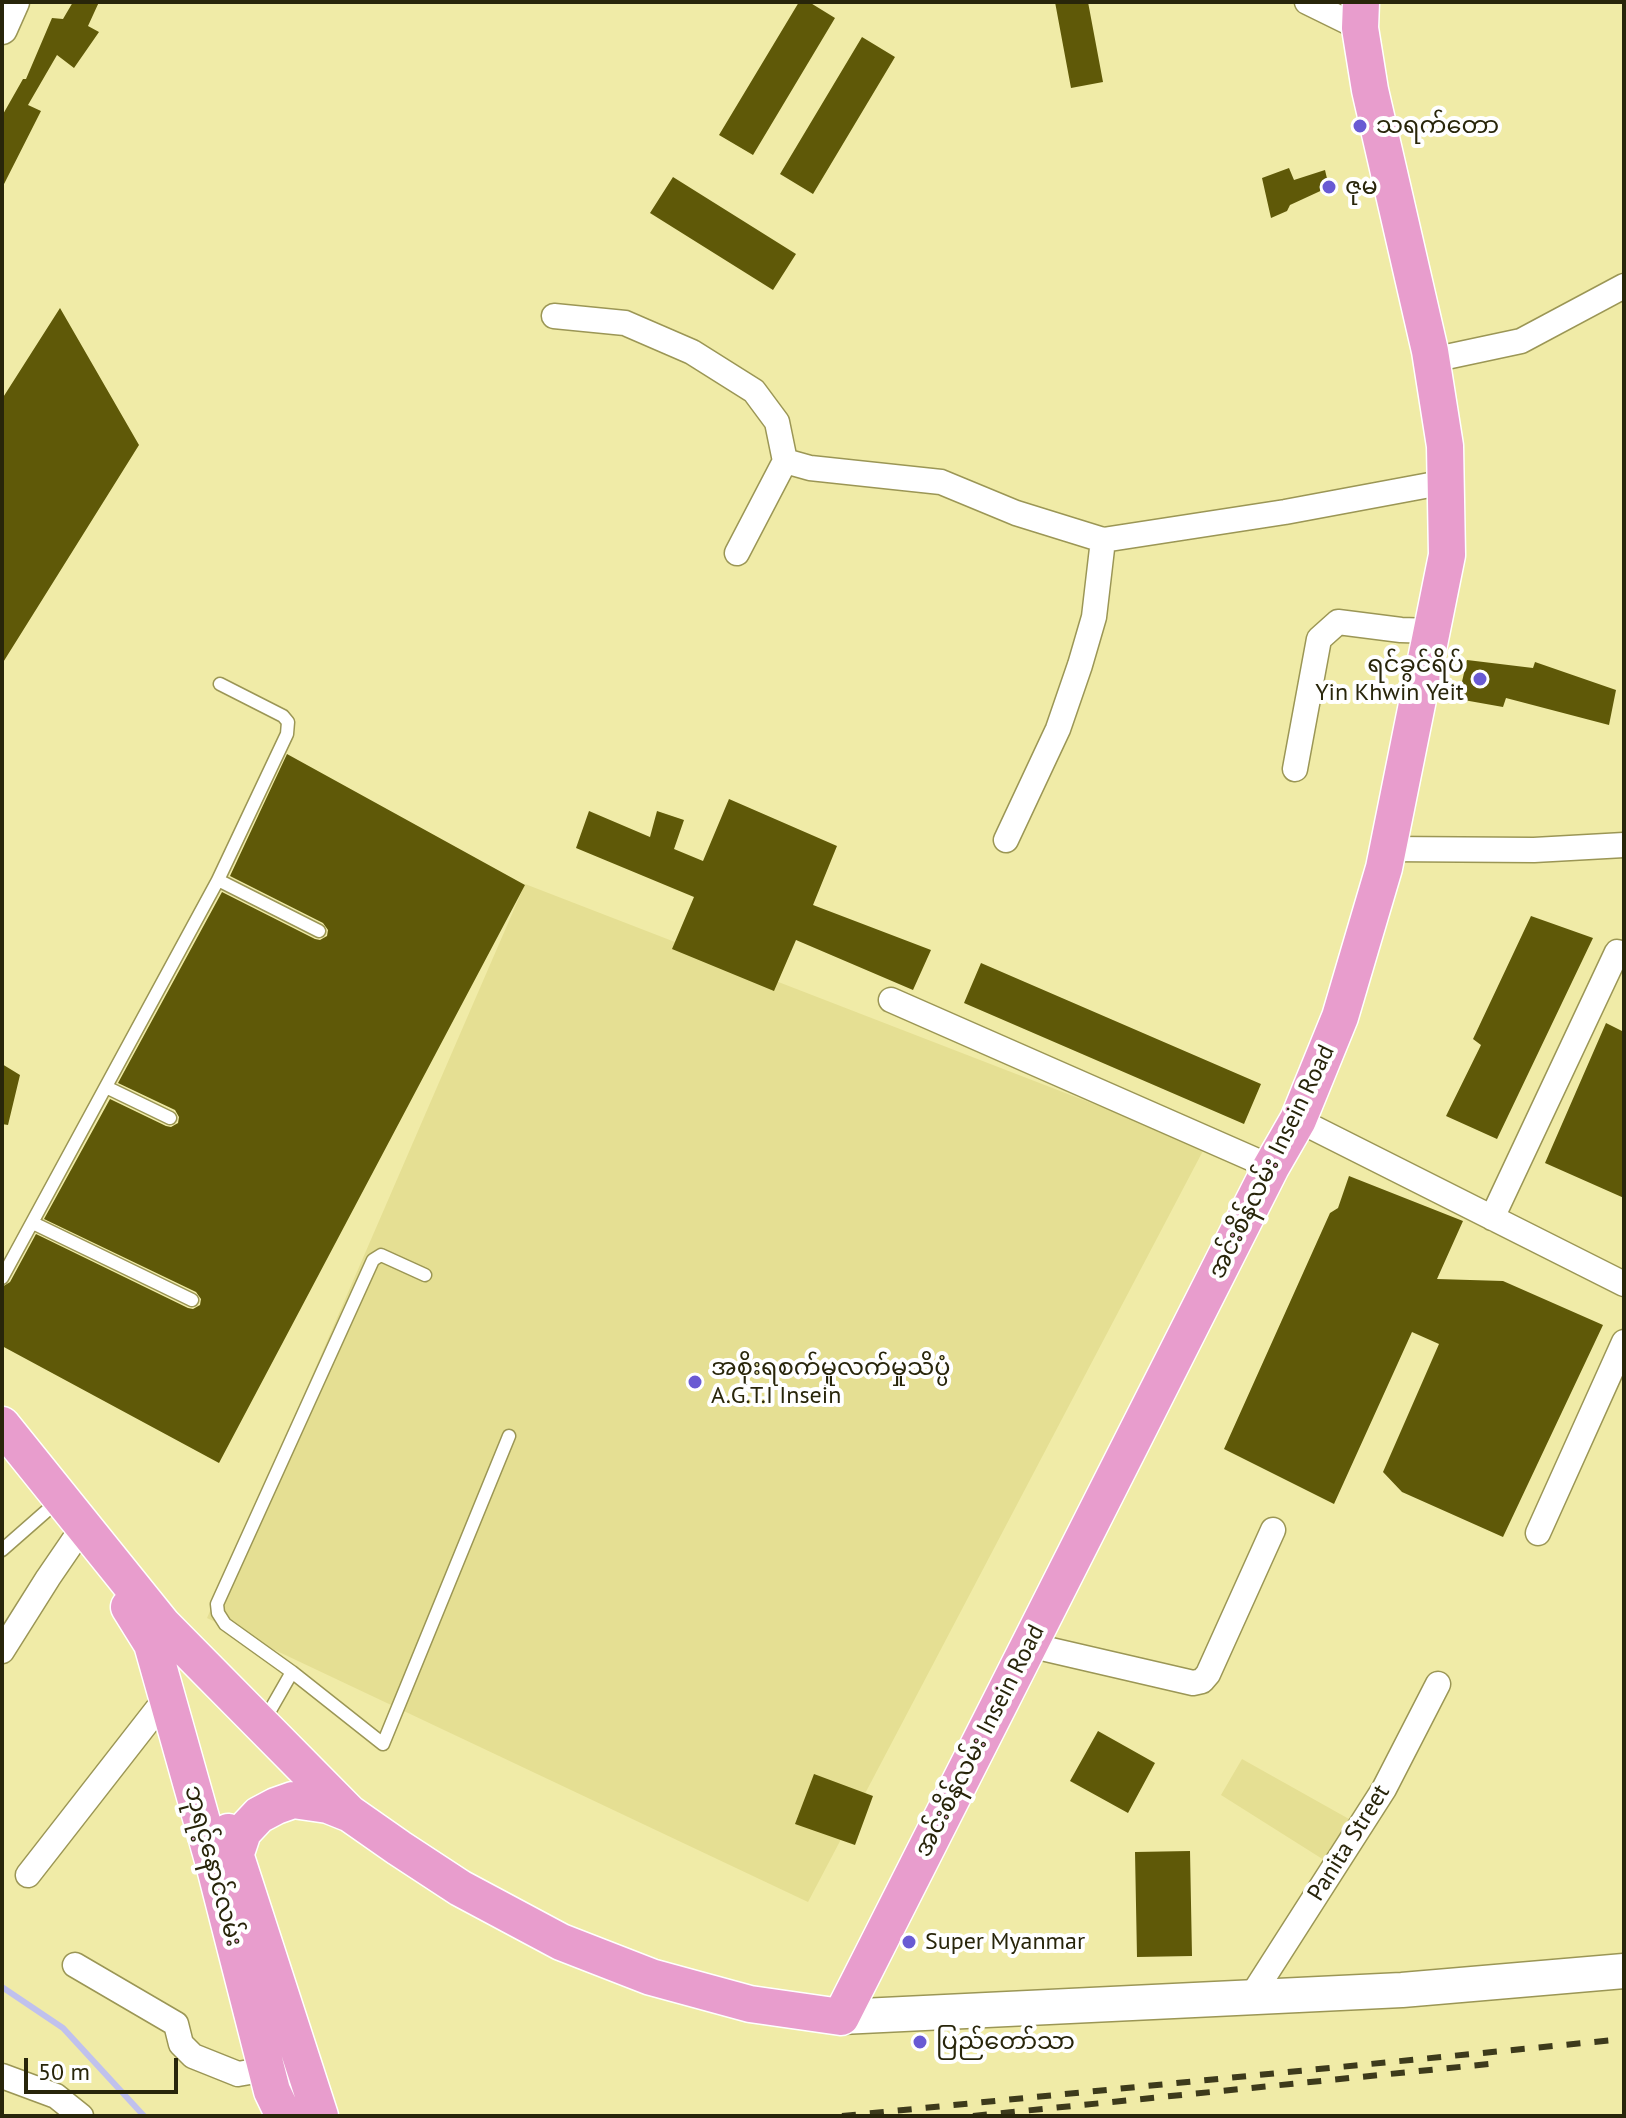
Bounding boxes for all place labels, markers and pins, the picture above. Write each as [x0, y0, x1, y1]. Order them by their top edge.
place label: သရက်တော [1376, 112, 1499, 140]
marker: သရက်တော [1351, 117, 1369, 135]
place label: ဇုမ [1345, 173, 1378, 201]
marker: ဇုမ [1320, 178, 1338, 196]
place label: ရင်ခွင်ရိပ် Yin Khwin Yeit [1315, 651, 1464, 707]
marker: ရင်ခွင်ရိပ် Yin Khwin Yeit [1471, 670, 1489, 688]
place label: အစိုးရစက်မှုလက်မှုသိပ္ပံ A.G.T.I Insein [711, 1354, 951, 1410]
marker: အစိုးရစက်မှုလက်မှုသိပ္ပံ A.G.T.I Insein [686, 1373, 704, 1391]
place label: Super Myanmar [925, 1928, 1085, 1956]
marker: Super Myanmar [900, 1933, 918, 1951]
place label: ပြည်တော်သာ [936, 2028, 1075, 2056]
marker: ပြည်တော်သာ [911, 2033, 929, 2051]

